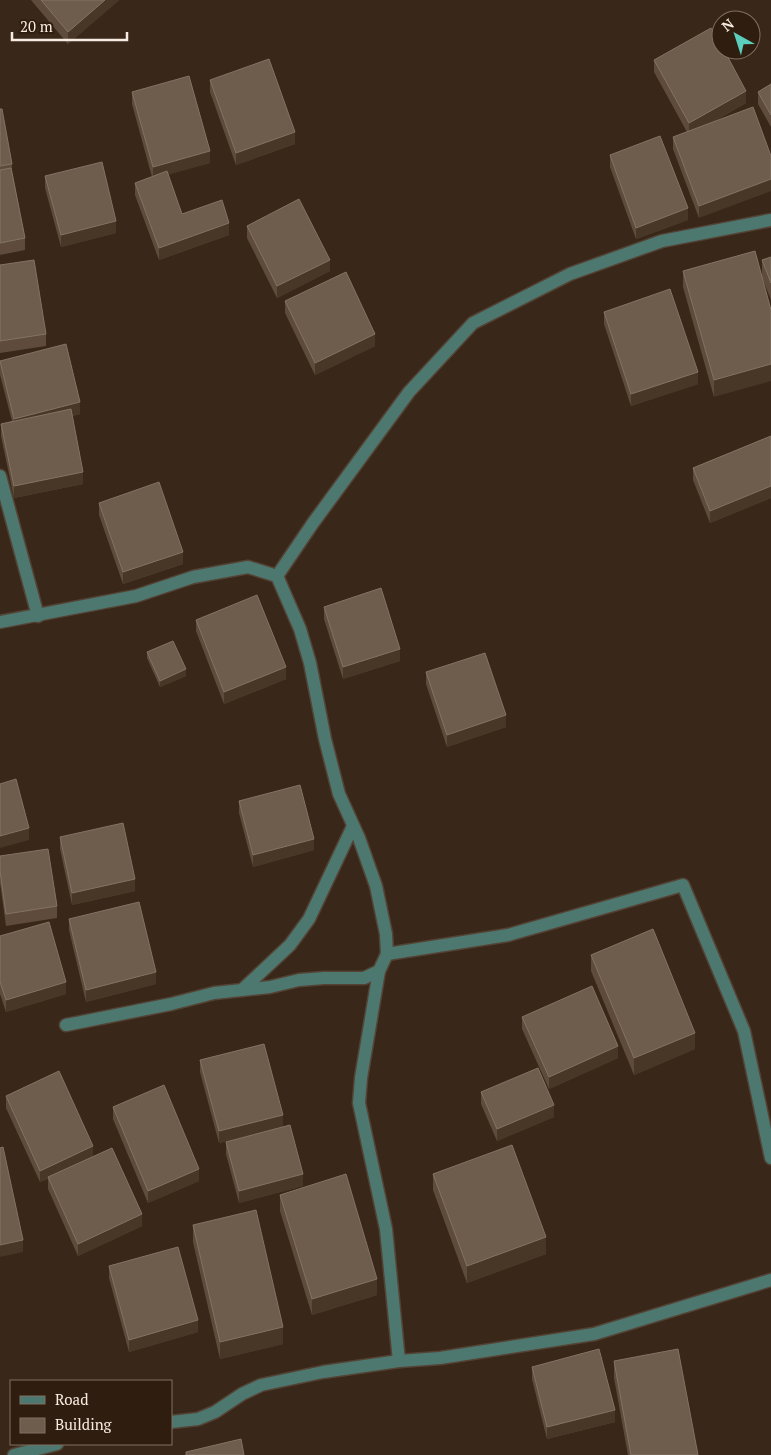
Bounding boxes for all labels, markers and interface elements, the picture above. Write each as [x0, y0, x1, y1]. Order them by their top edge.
scale bar [12, 10, 128, 42]
north arrow [711, 10, 761, 60]
text: N [717, 14, 738, 35]
text: 20 m [20, 16, 53, 36]
legend [10, 1380, 172, 1445]
text: Road [55, 1389, 88, 1409]
text: Building [55, 1414, 113, 1434]

